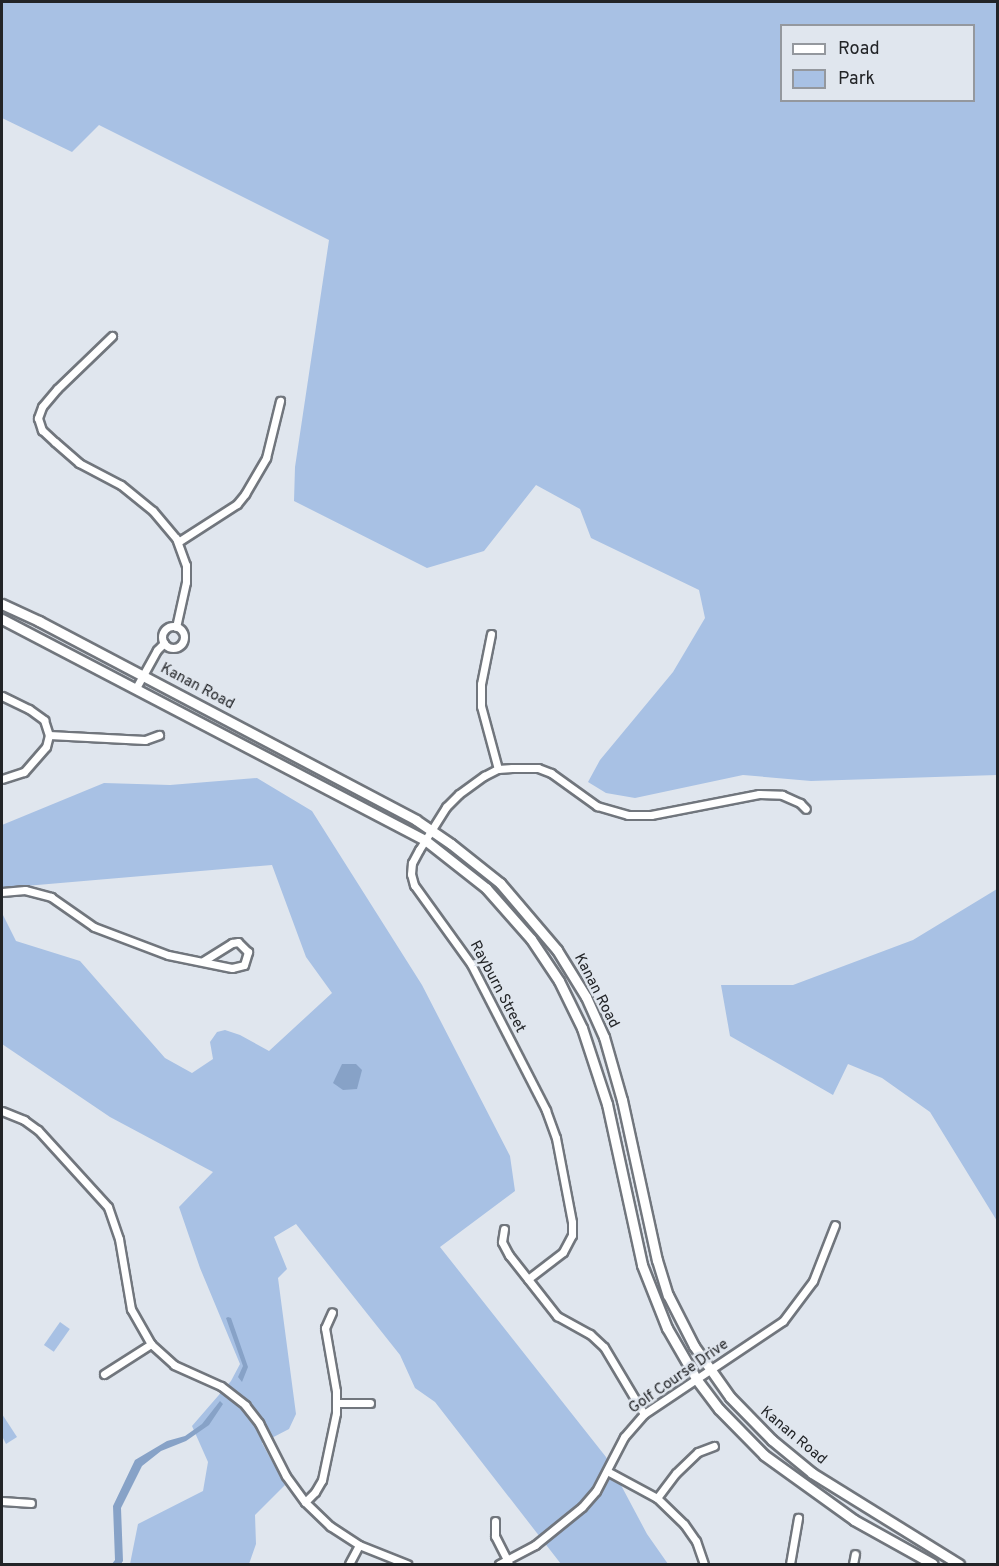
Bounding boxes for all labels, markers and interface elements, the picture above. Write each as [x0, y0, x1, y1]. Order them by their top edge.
legend [780, 24, 975, 102]
text: Road [838, 38, 880, 61]
text: Park [838, 68, 875, 91]
street label: Kanan Road [157, 660, 237, 714]
street label: Rayburn Street [465, 938, 529, 1036]
street label: Kanan Road [570, 951, 622, 1031]
street label: Golf Course Drive [626, 1336, 732, 1418]
street label: Kanan Road [756, 1403, 830, 1469]

